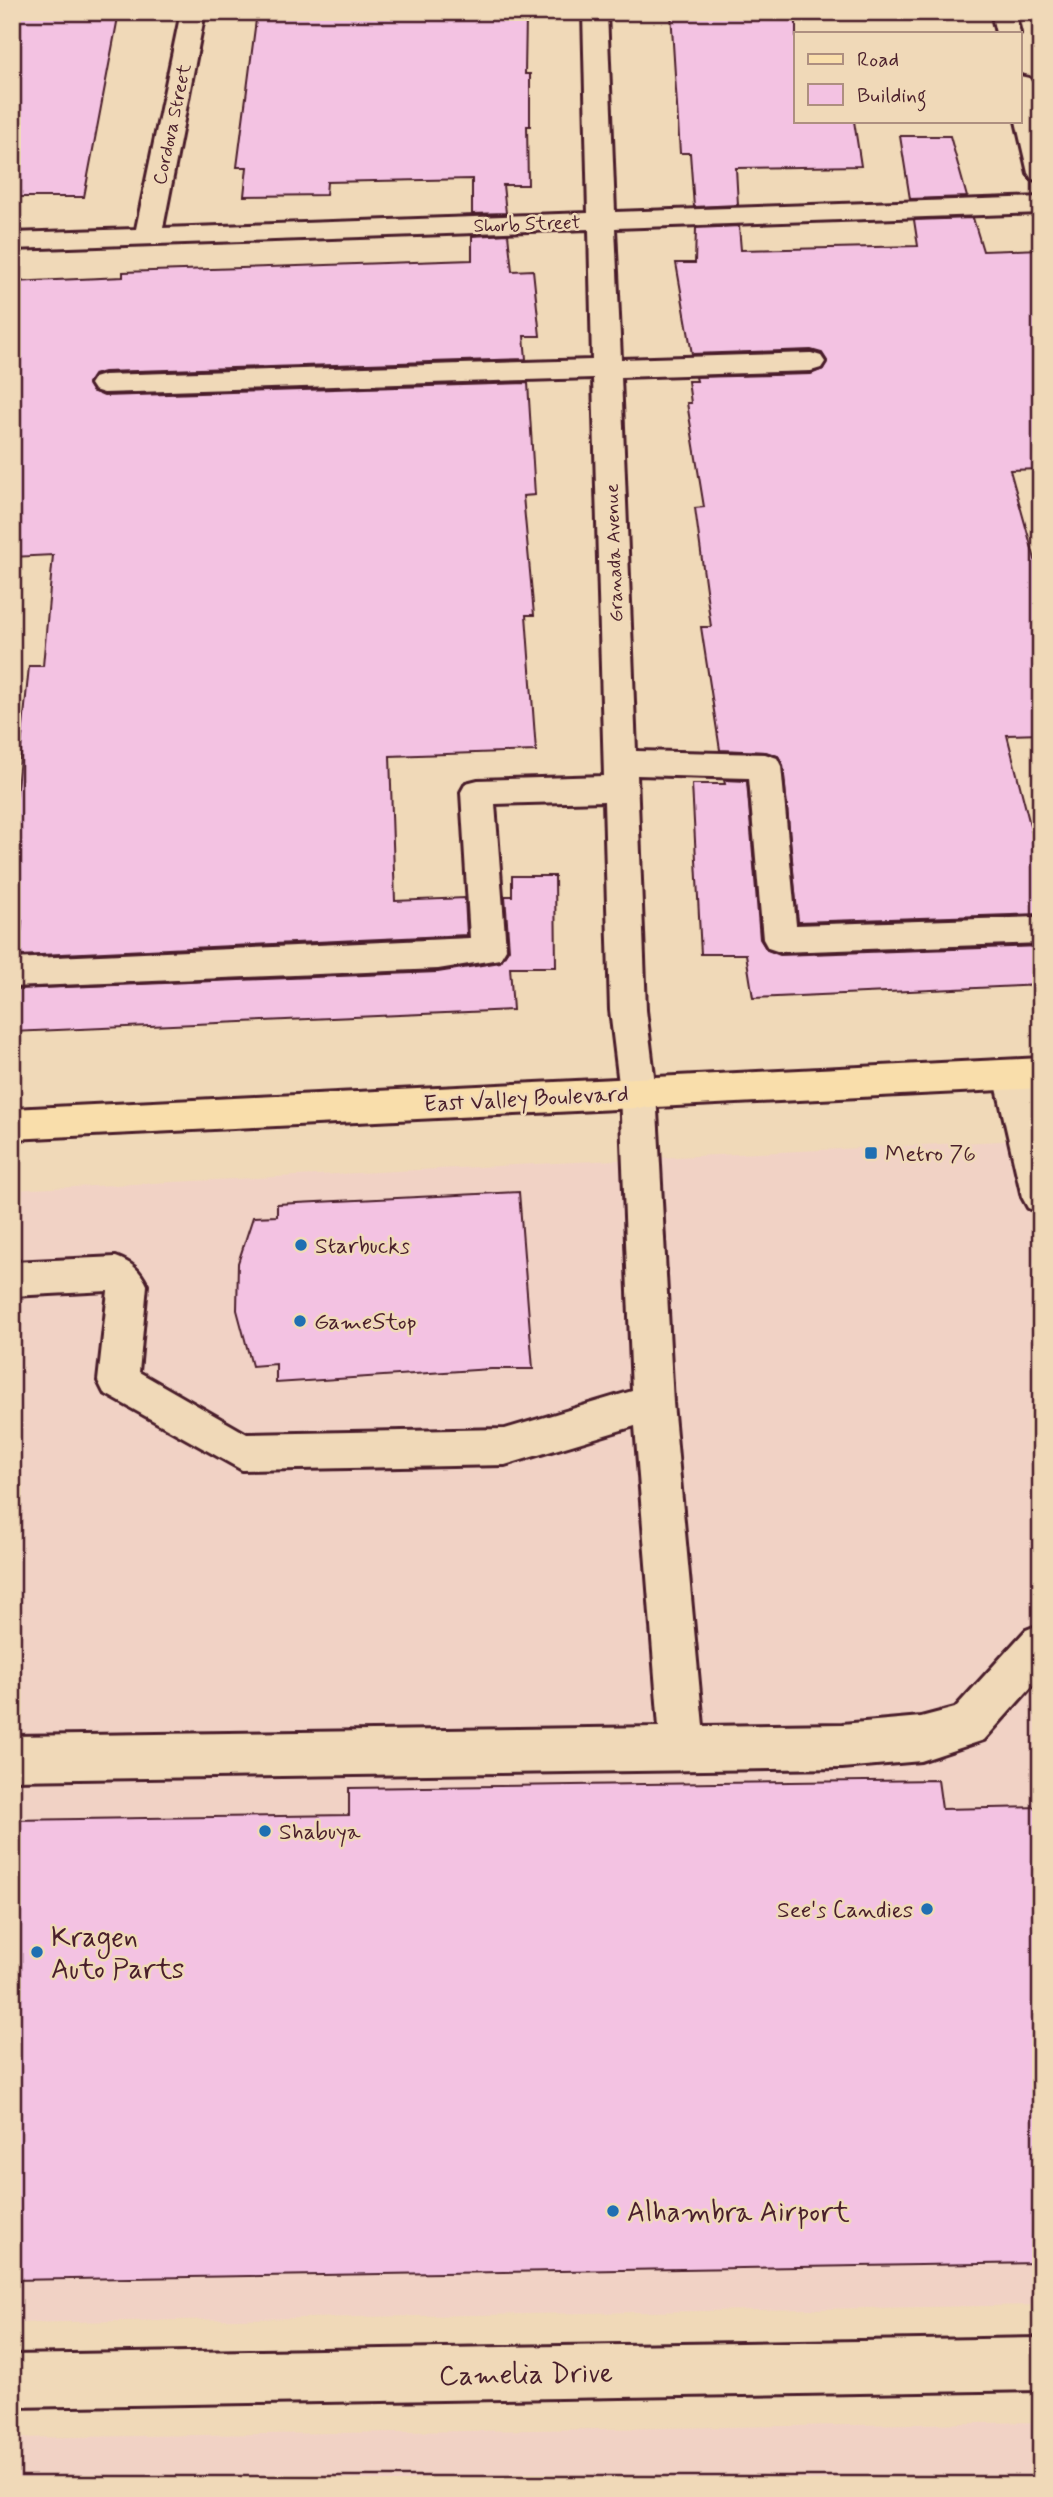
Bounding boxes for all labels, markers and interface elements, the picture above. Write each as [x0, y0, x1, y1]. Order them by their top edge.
legend [794, 32, 1021, 122]
text: Road [857, 46, 899, 74]
street label: Cordova Street [147, 61, 197, 187]
text: Building [857, 82, 927, 112]
street label: Shorb Street [473, 210, 581, 239]
street label: Granada Avenue [600, 483, 629, 623]
street label: East Valley Boulevard [423, 1080, 629, 1120]
place label: Metro 76 [885, 1140, 976, 1170]
marker: Metro 76 [863, 1145, 879, 1161]
place label: Starbucks [315, 1232, 410, 1262]
marker: Starbucks [293, 1237, 309, 1253]
place label: GameStop [314, 1308, 417, 1338]
marker: GameStop [292, 1313, 308, 1329]
place label: Shabuya [279, 1818, 361, 1848]
marker: Shabuya [257, 1823, 273, 1839]
place label: See's Candies [777, 1896, 913, 1926]
marker: See's Candies [919, 1901, 935, 1917]
place label: Kragen Auto Parts [51, 1920, 184, 1989]
marker: Kragen Auto Parts [29, 1944, 45, 1960]
place label: Alhambra Airport [627, 2195, 850, 2232]
marker: Alhambra Airport [605, 2203, 621, 2219]
street label: Camelia Drive [439, 2355, 613, 2396]

